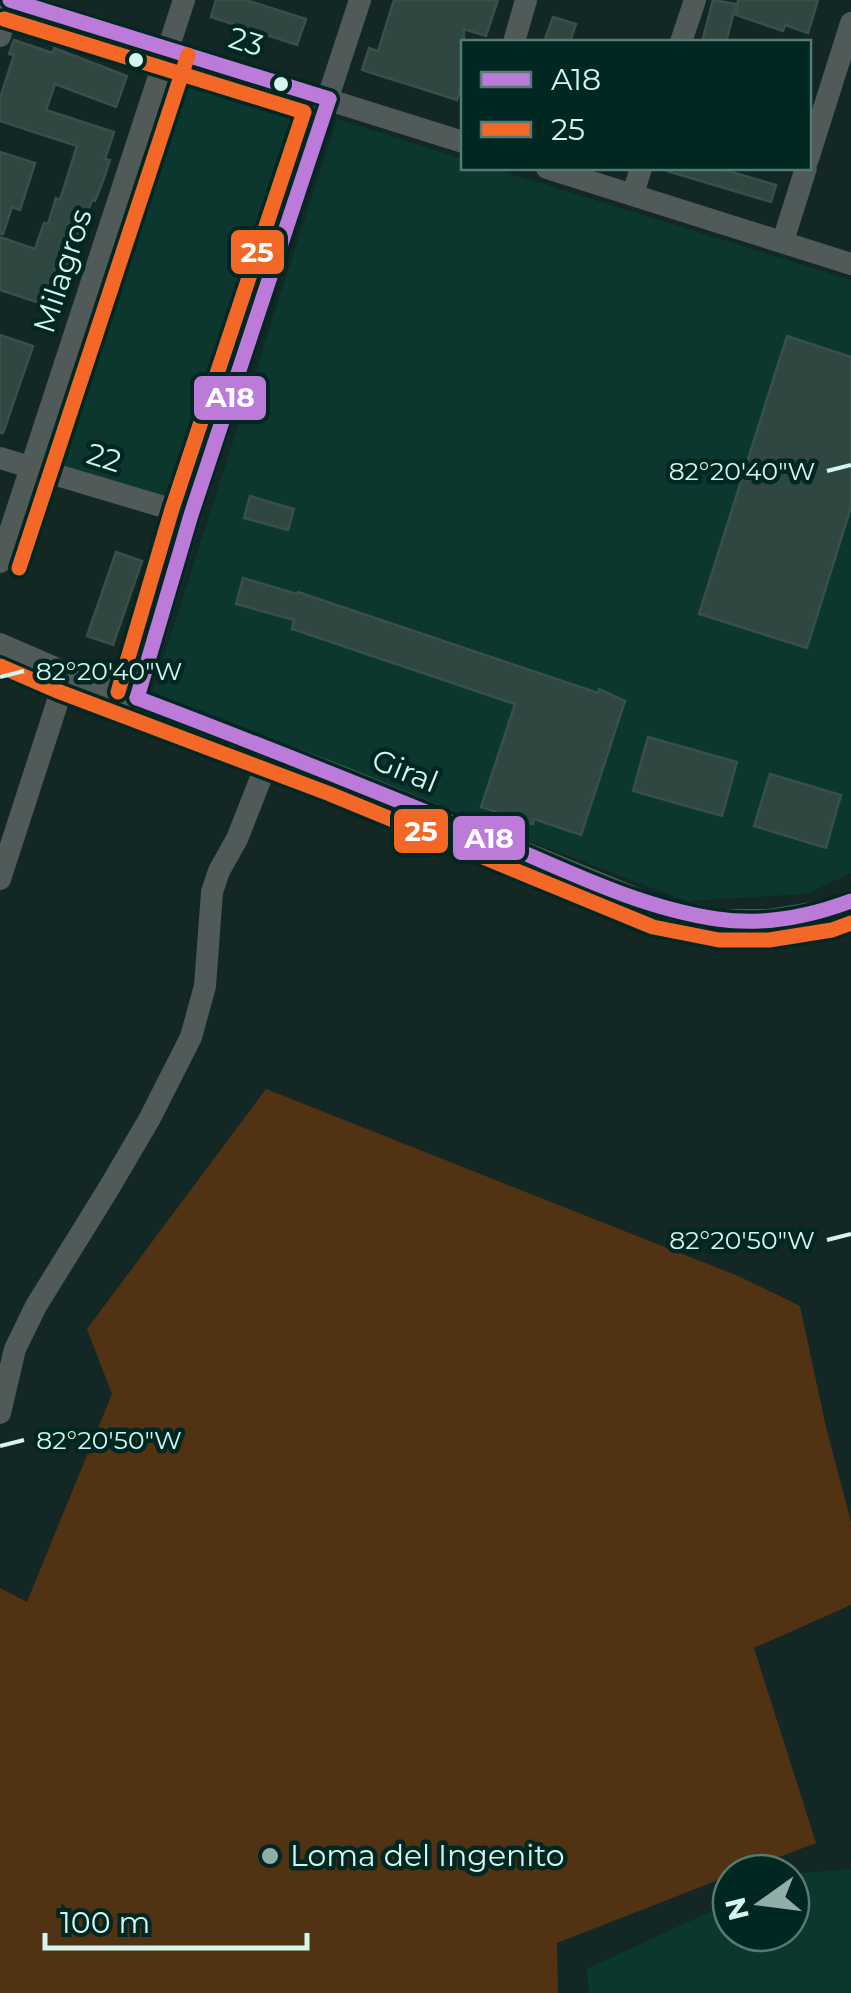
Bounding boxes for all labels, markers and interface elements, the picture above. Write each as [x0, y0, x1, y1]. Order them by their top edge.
street label: 23 [224, 19, 268, 64]
legend [461, 40, 811, 170]
unlabelled marker [126, 50, 146, 70]
text: A18 [551, 61, 601, 98]
unlabelled marker [271, 74, 291, 94]
text: 25 [551, 111, 585, 148]
street label: Milagros [25, 204, 100, 337]
line badge: 25 [229, 228, 286, 276]
text: 25 [240, 235, 274, 269]
line badge: A18 [192, 374, 268, 422]
text: A18 [204, 380, 255, 414]
street label: 22 [82, 435, 126, 480]
text: 82°20'40"W [669, 456, 815, 486]
text: 82°20'40"W [36, 656, 182, 686]
street label: Giral [367, 741, 444, 800]
line badge: 25 [392, 807, 450, 855]
text: 25 [404, 814, 438, 848]
line badge: A18 [451, 814, 527, 862]
text: A18 [463, 821, 514, 855]
text: 82°20'50"W [669, 1225, 815, 1255]
text: 82°20'50"W [36, 1425, 182, 1455]
place label: Loma del Ingenito [290, 1837, 565, 1874]
marker: Loma del Ingenito [259, 1845, 281, 1867]
north arrow [711, 1853, 811, 1953]
scale bar [45, 1888, 308, 1950]
text: N [718, 1894, 756, 1924]
text: 100 m [60, 1904, 150, 1941]

